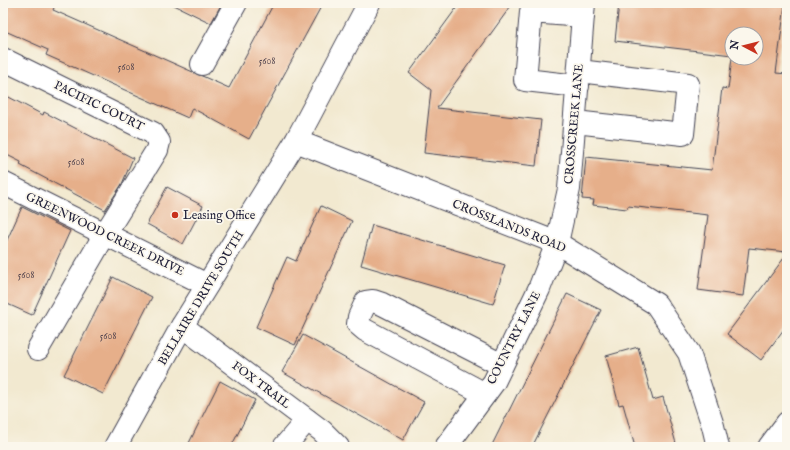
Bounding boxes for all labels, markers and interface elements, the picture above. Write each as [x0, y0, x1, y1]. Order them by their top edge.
north arrow [724, 26, 764, 66]
text: N [727, 39, 743, 51]
house number: 5608 [259, 55, 275, 68]
house number: 5608 [118, 61, 134, 74]
street label: CROSSCREEK LANE [561, 63, 587, 185]
street label: PACIFIC COURT [51, 78, 147, 134]
house number: 5608 [68, 156, 84, 169]
street label: GREENWOOD CREEK DRIVE [23, 189, 187, 279]
street label: CROSSLANDS ROAD [450, 196, 568, 256]
place label: Leasing Office [183, 208, 256, 223]
marker: Leasing Office [170, 210, 180, 220]
street label: BELLAIRE DRIVE SOUTH [155, 228, 247, 368]
house number: 5608 [18, 269, 34, 282]
street label: COUNTRY LANE [484, 289, 544, 387]
house number: 5608 [100, 330, 116, 343]
street label: FOX TRAIL [229, 358, 294, 412]

